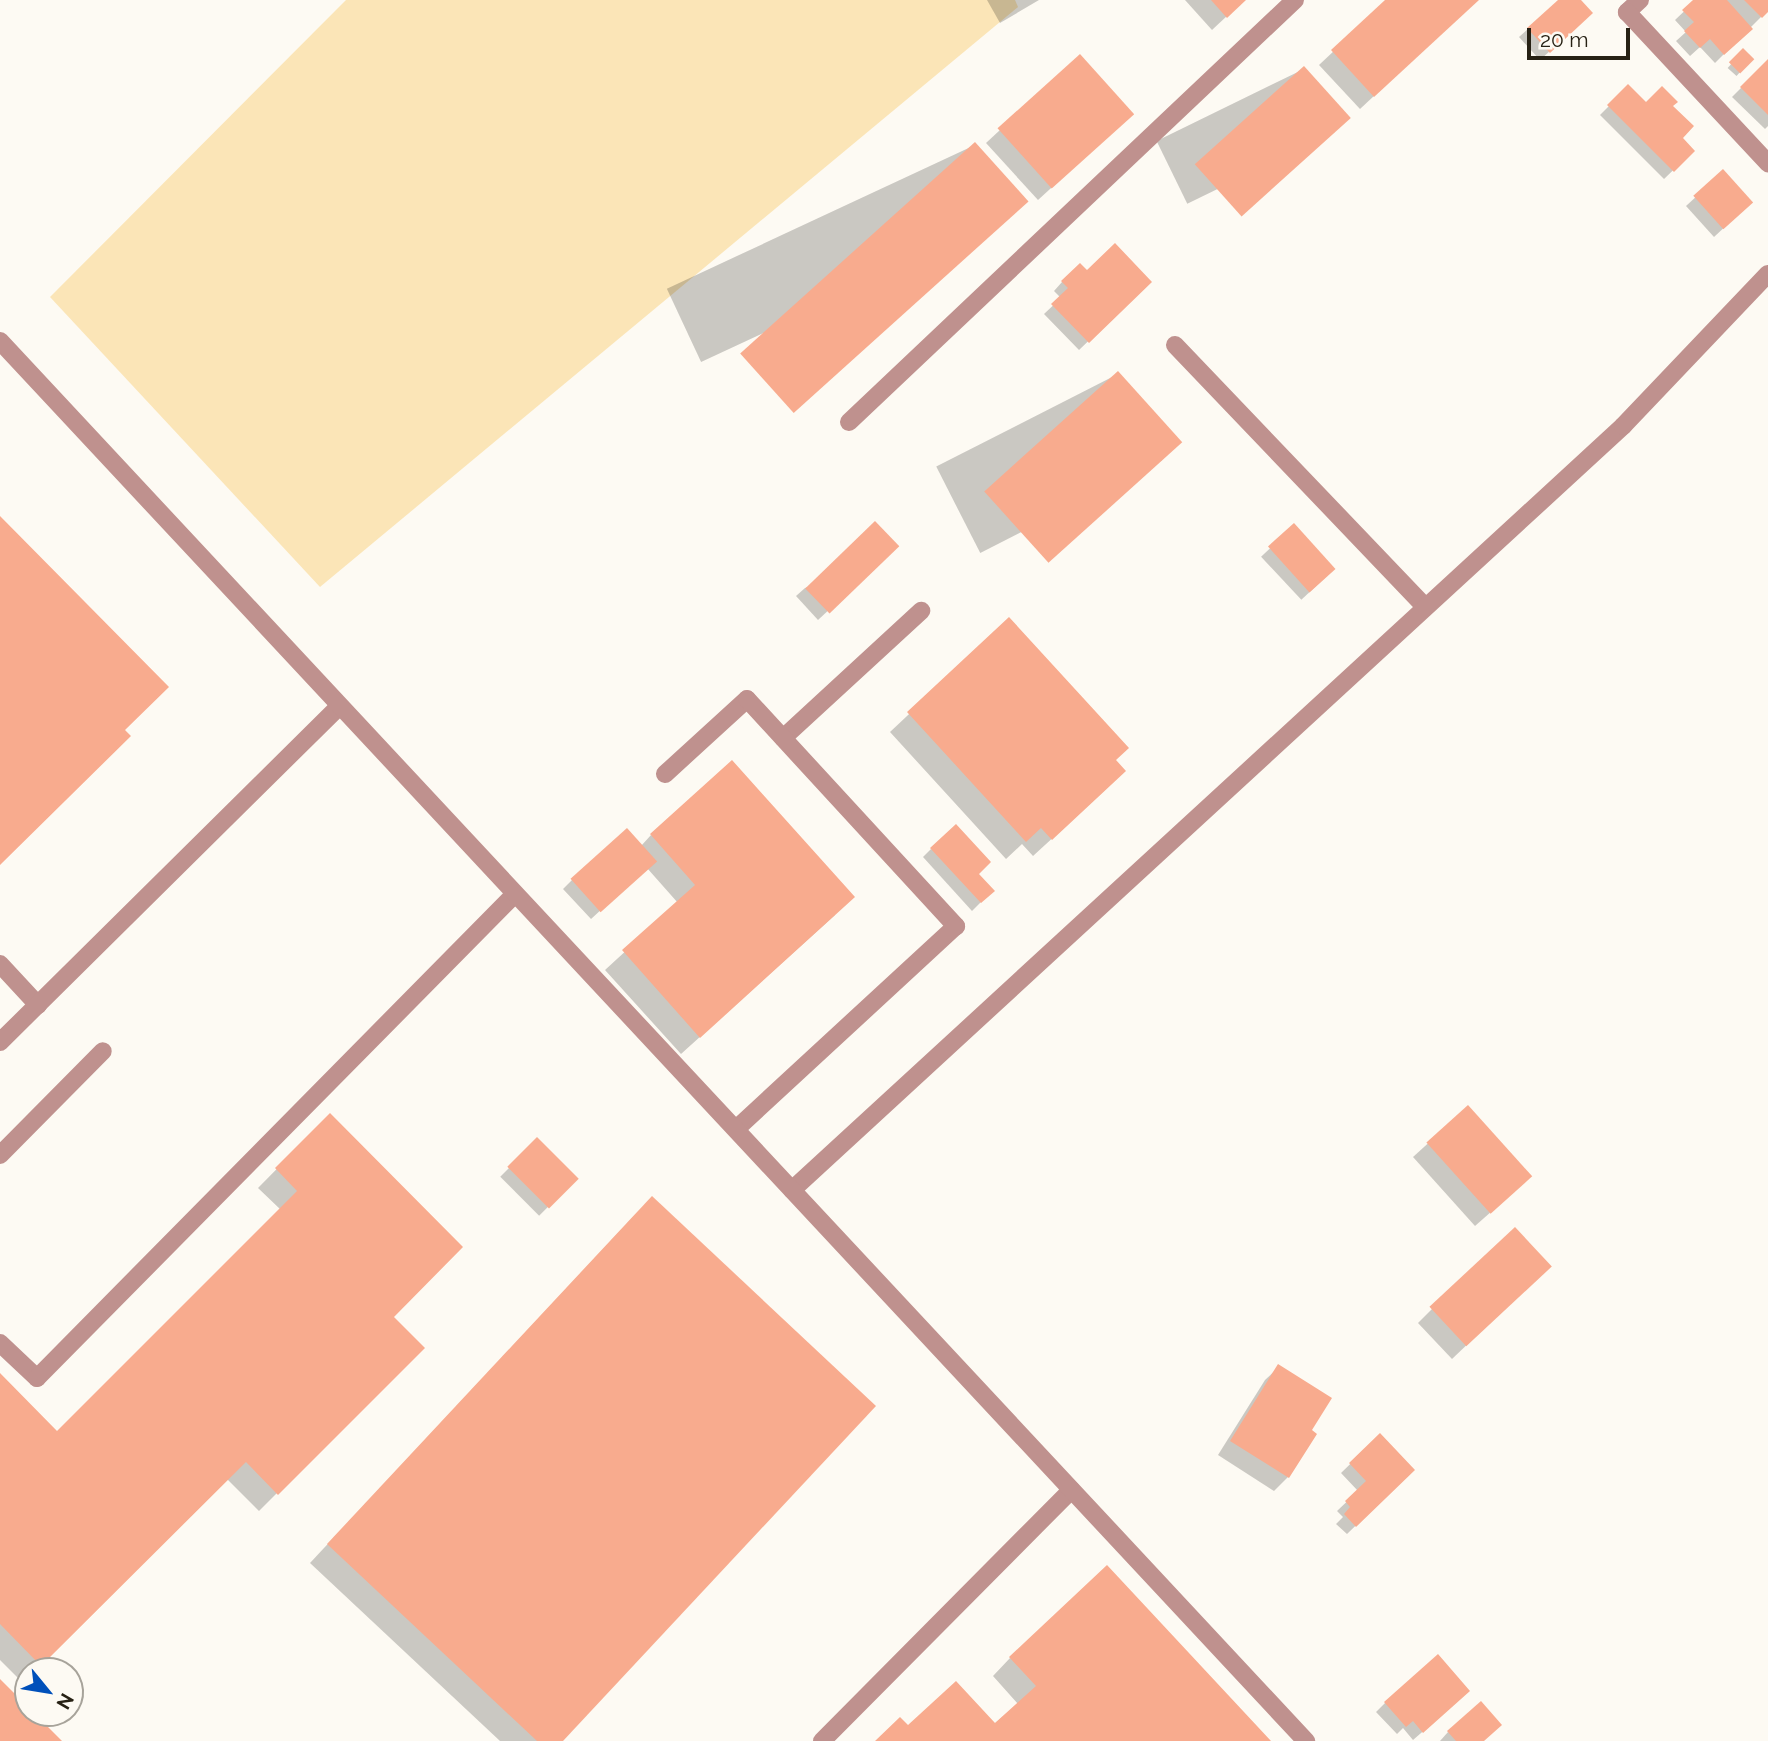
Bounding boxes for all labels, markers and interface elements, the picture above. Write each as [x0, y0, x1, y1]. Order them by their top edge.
scale bar [1530, 14, 1633, 58]
text: 20 m [1540, 27, 1588, 52]
north arrow [14, 1657, 84, 1727]
text: N [52, 1690, 79, 1713]

